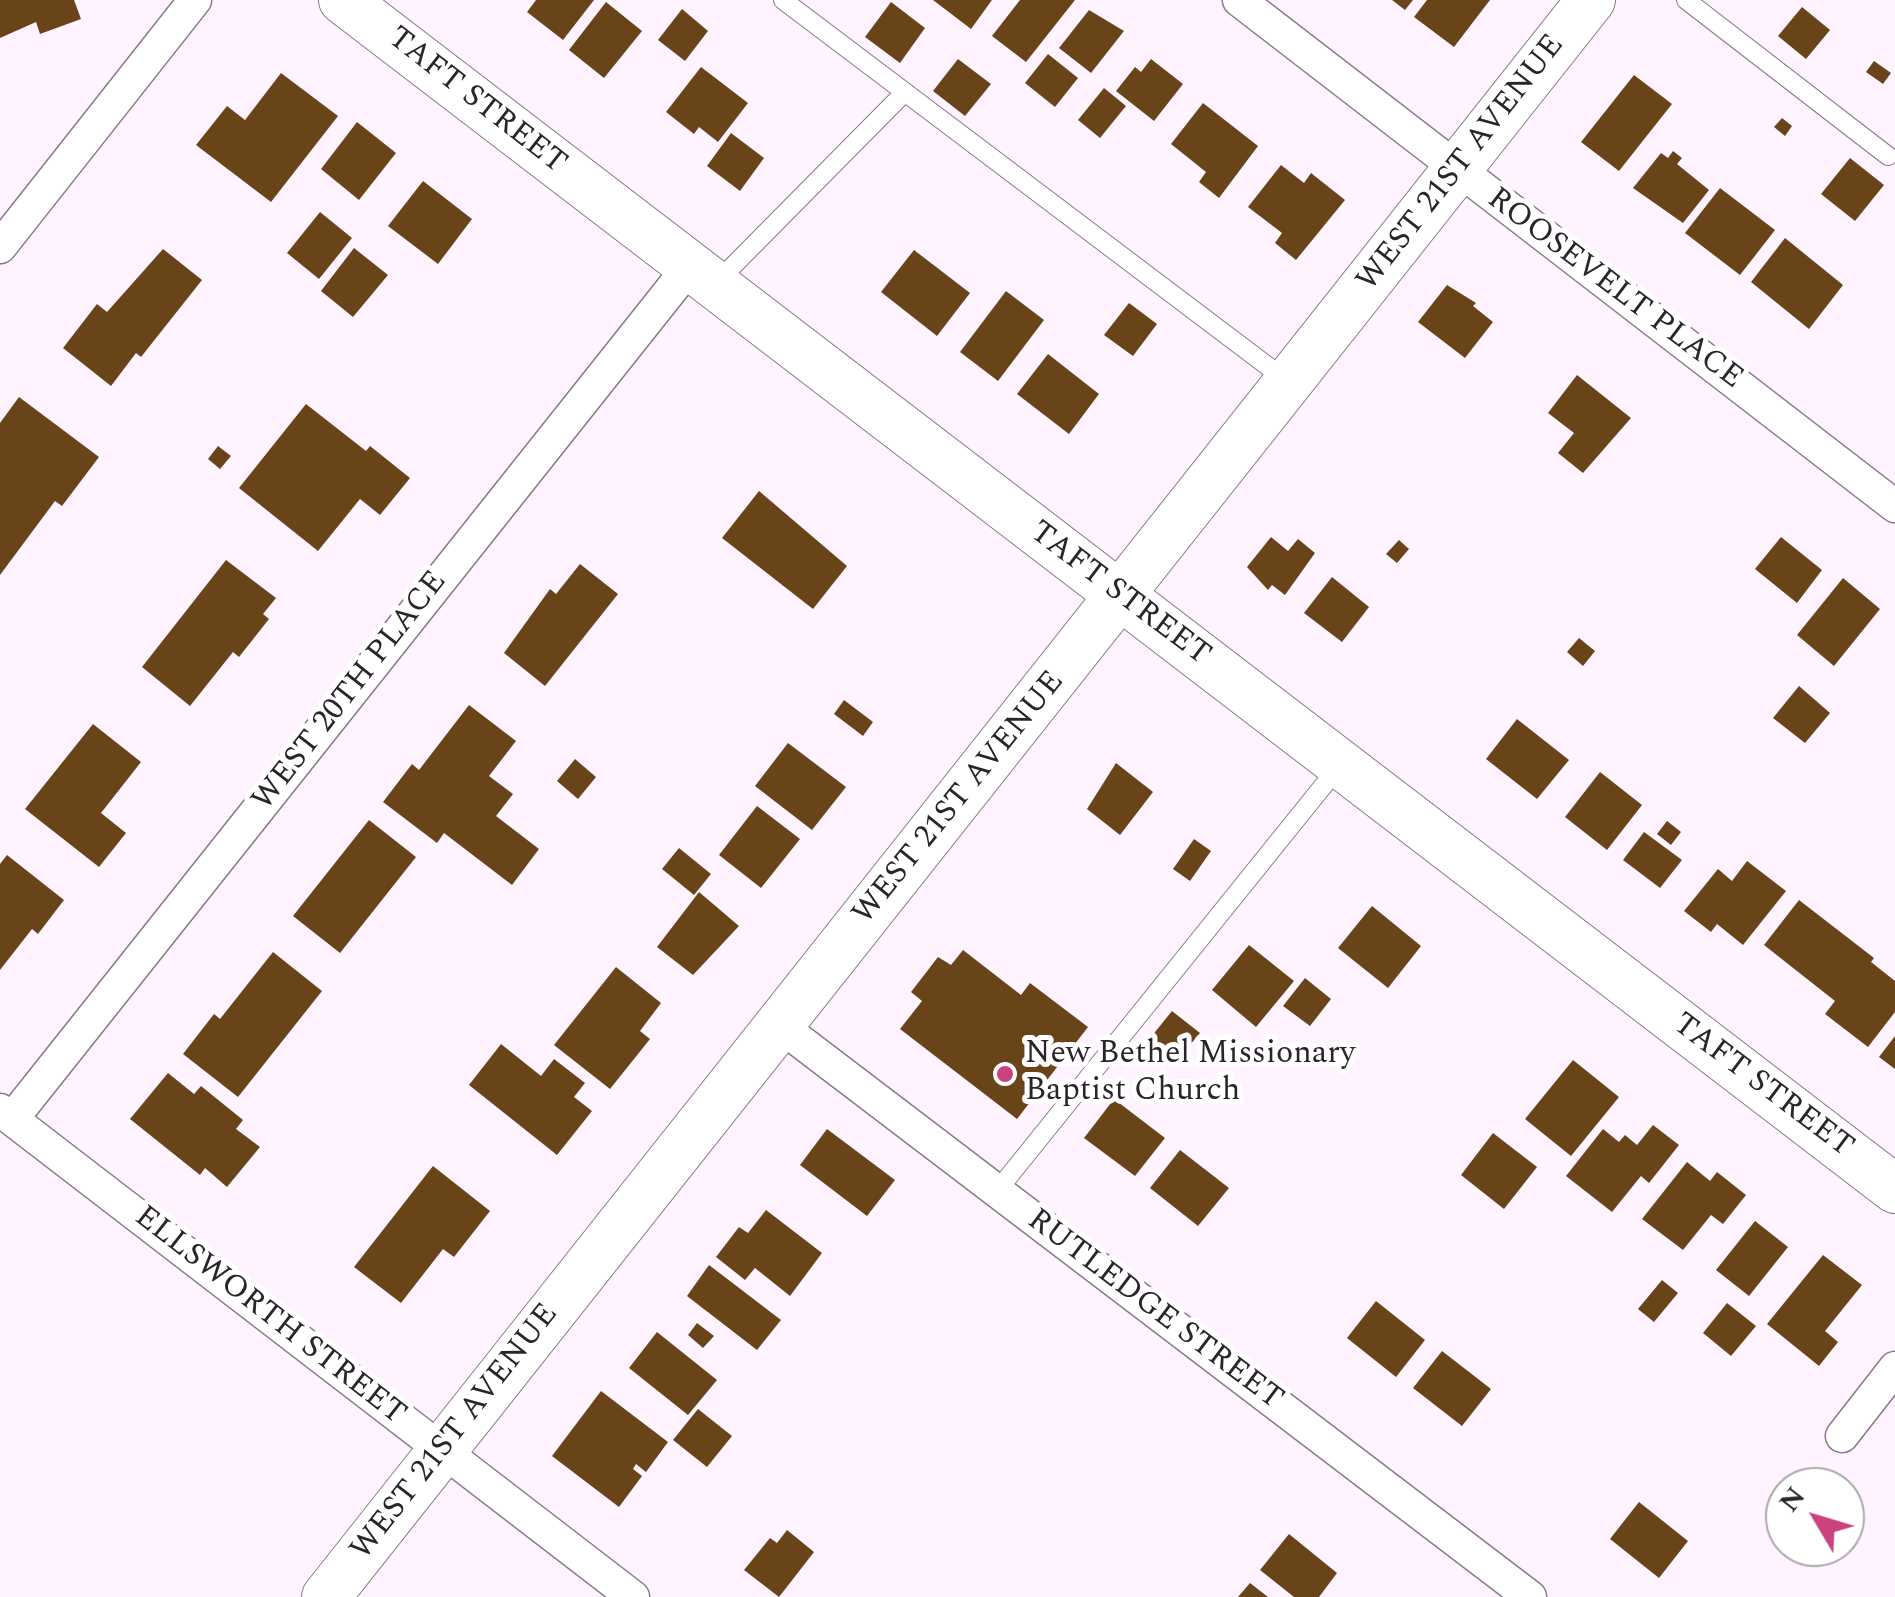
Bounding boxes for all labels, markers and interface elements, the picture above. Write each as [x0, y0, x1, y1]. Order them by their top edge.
street label: TAFT STREET [379, 20, 573, 184]
street label: WEST 21ST AVENUE [1350, 28, 1574, 300]
street label: ROOSEVELT PLACE [1478, 181, 1750, 399]
street label: TAFT STREET [1021, 514, 1217, 676]
street label: WEST 20TH PLACE [246, 565, 456, 819]
street label: WEST 21ST AVENUE [846, 665, 1074, 933]
street label: TAFT STREET [1664, 1006, 1860, 1168]
place label: New Bethel Missionary Baptist Church [1025, 1037, 1355, 1112]
marker: New Bethel Missionary Baptist Church [994, 1063, 1016, 1085]
street label: ELLSWORTH STREET [126, 1199, 412, 1435]
street label: RUTLEDGE STREET [1019, 1202, 1289, 1420]
street label: WEST 21ST AVENUE [344, 1297, 568, 1569]
north arrow [1765, 1467, 1865, 1567]
text: N [1769, 1477, 1817, 1522]

